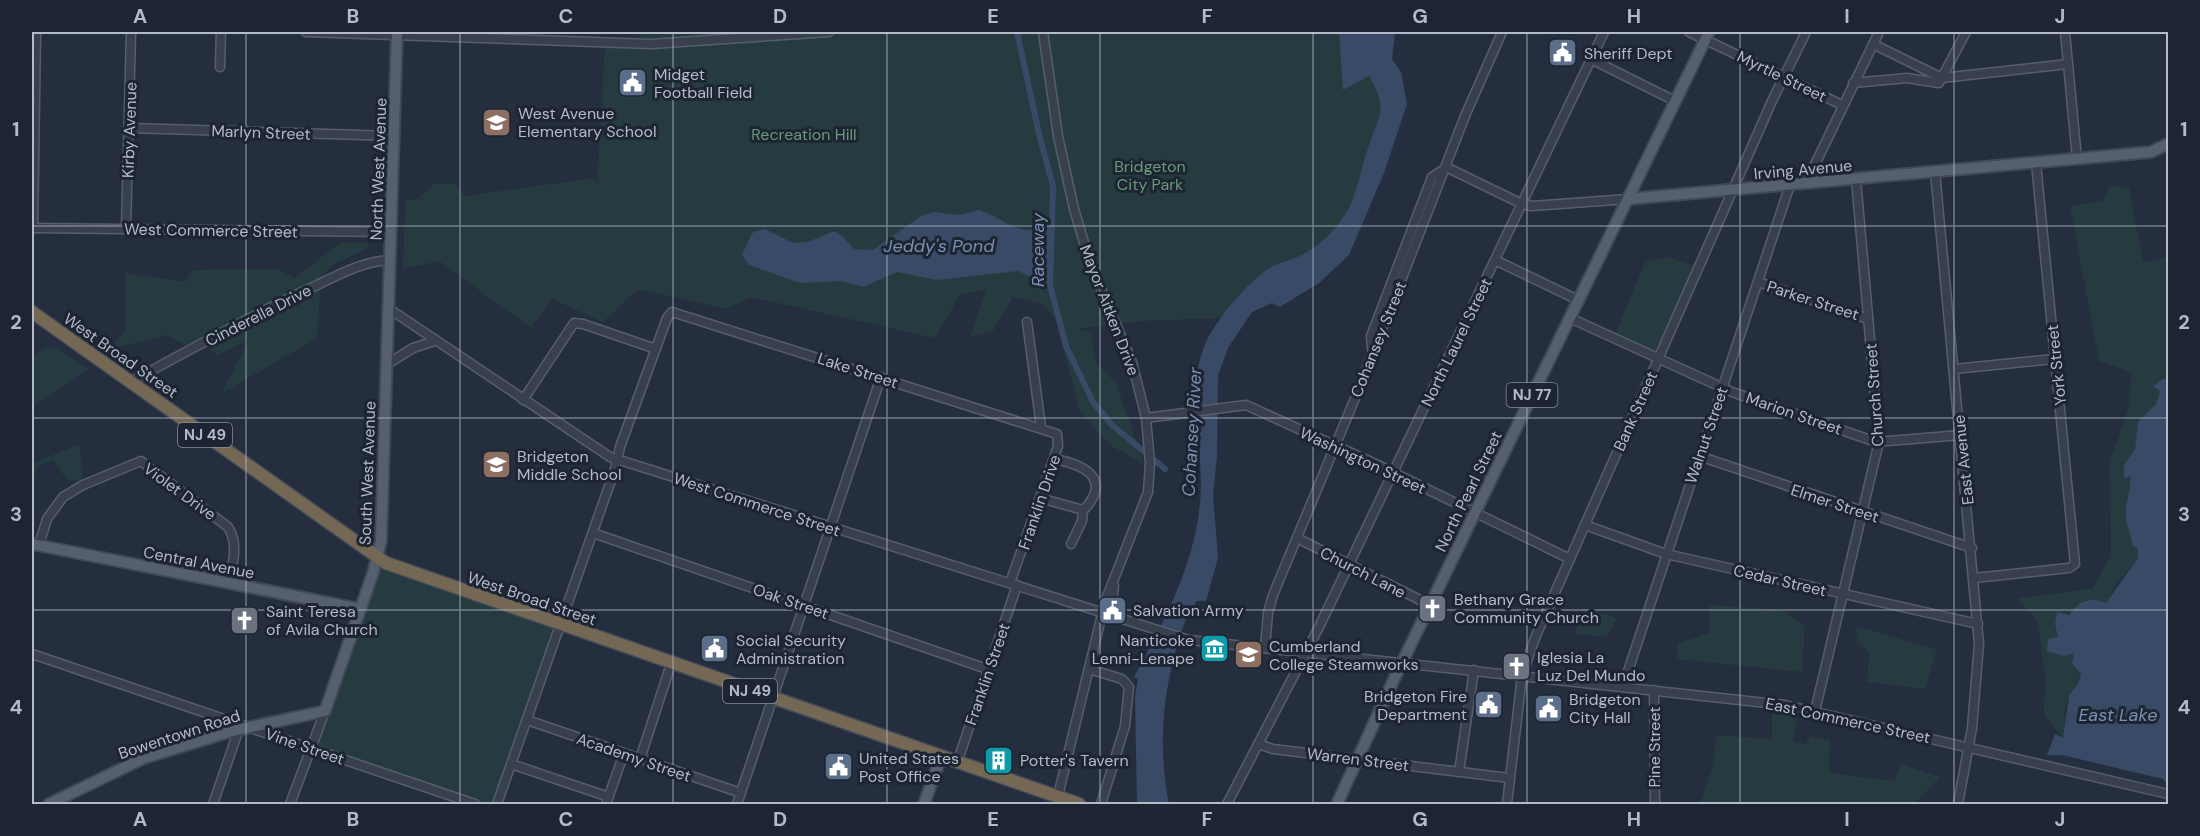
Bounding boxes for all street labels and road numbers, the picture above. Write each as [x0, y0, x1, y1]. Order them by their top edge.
street label: Myrtle Street [1734, 46, 1830, 107]
street label: Kirby Avenue [117, 82, 142, 178]
street label: North West Avenue [366, 97, 391, 241]
street label: Marlyn Street [211, 120, 311, 145]
street label: Irving Avenue [1753, 155, 1853, 184]
street label: West Commerce Street [124, 218, 298, 243]
street label: Mayor Aitken Drive [1075, 242, 1144, 379]
street label: North Laurel Street [1416, 275, 1497, 410]
street label: Parker Street [1764, 276, 1862, 325]
street label: Cohansey Street [1346, 278, 1411, 400]
street label: Cinderella Drive [202, 280, 315, 351]
street label: West Broad Street [59, 308, 182, 403]
street label: York Street [2042, 324, 2071, 406]
street label: Church Street [1860, 343, 1889, 447]
street label: Lake Street [815, 348, 901, 393]
street label: Bank Street [1609, 368, 1662, 454]
road number: NJ 77 [1506, 383, 1558, 407]
street label: Walnut Street [1680, 384, 1733, 486]
street label: Marion Street [1743, 387, 1845, 440]
street label: South West Avenue [354, 401, 381, 545]
street label: East Avenue [1948, 414, 1979, 506]
street label: Washington Street [1296, 422, 1429, 499]
road number: NJ 49 [178, 423, 232, 447]
street label: North Pearl Street [1430, 427, 1507, 555]
street label: Franklin Drive [1013, 452, 1066, 552]
street label: Violet Drive [139, 458, 220, 525]
street label: West Commerce Street [671, 468, 843, 541]
street label: Elmer Street [1788, 479, 1882, 528]
street label: Central Avenue [142, 541, 256, 584]
street label: Church Lane [1316, 542, 1409, 603]
street label: Cedar Street [1731, 560, 1828, 601]
street label: West Broad Street [465, 567, 599, 630]
street label: Oak Street [750, 579, 831, 624]
street label: Franklin Street [960, 620, 1015, 728]
road number: NJ 49 [723, 679, 777, 703]
street label: East Commerce Street [1764, 693, 1932, 748]
street label: Bowentown Road [115, 705, 243, 764]
street label: Pine Street [1644, 707, 1665, 788]
street label: Vine Street [262, 723, 347, 770]
street label: Academy Street [574, 728, 694, 787]
street label: Warren Street [1306, 743, 1410, 776]

